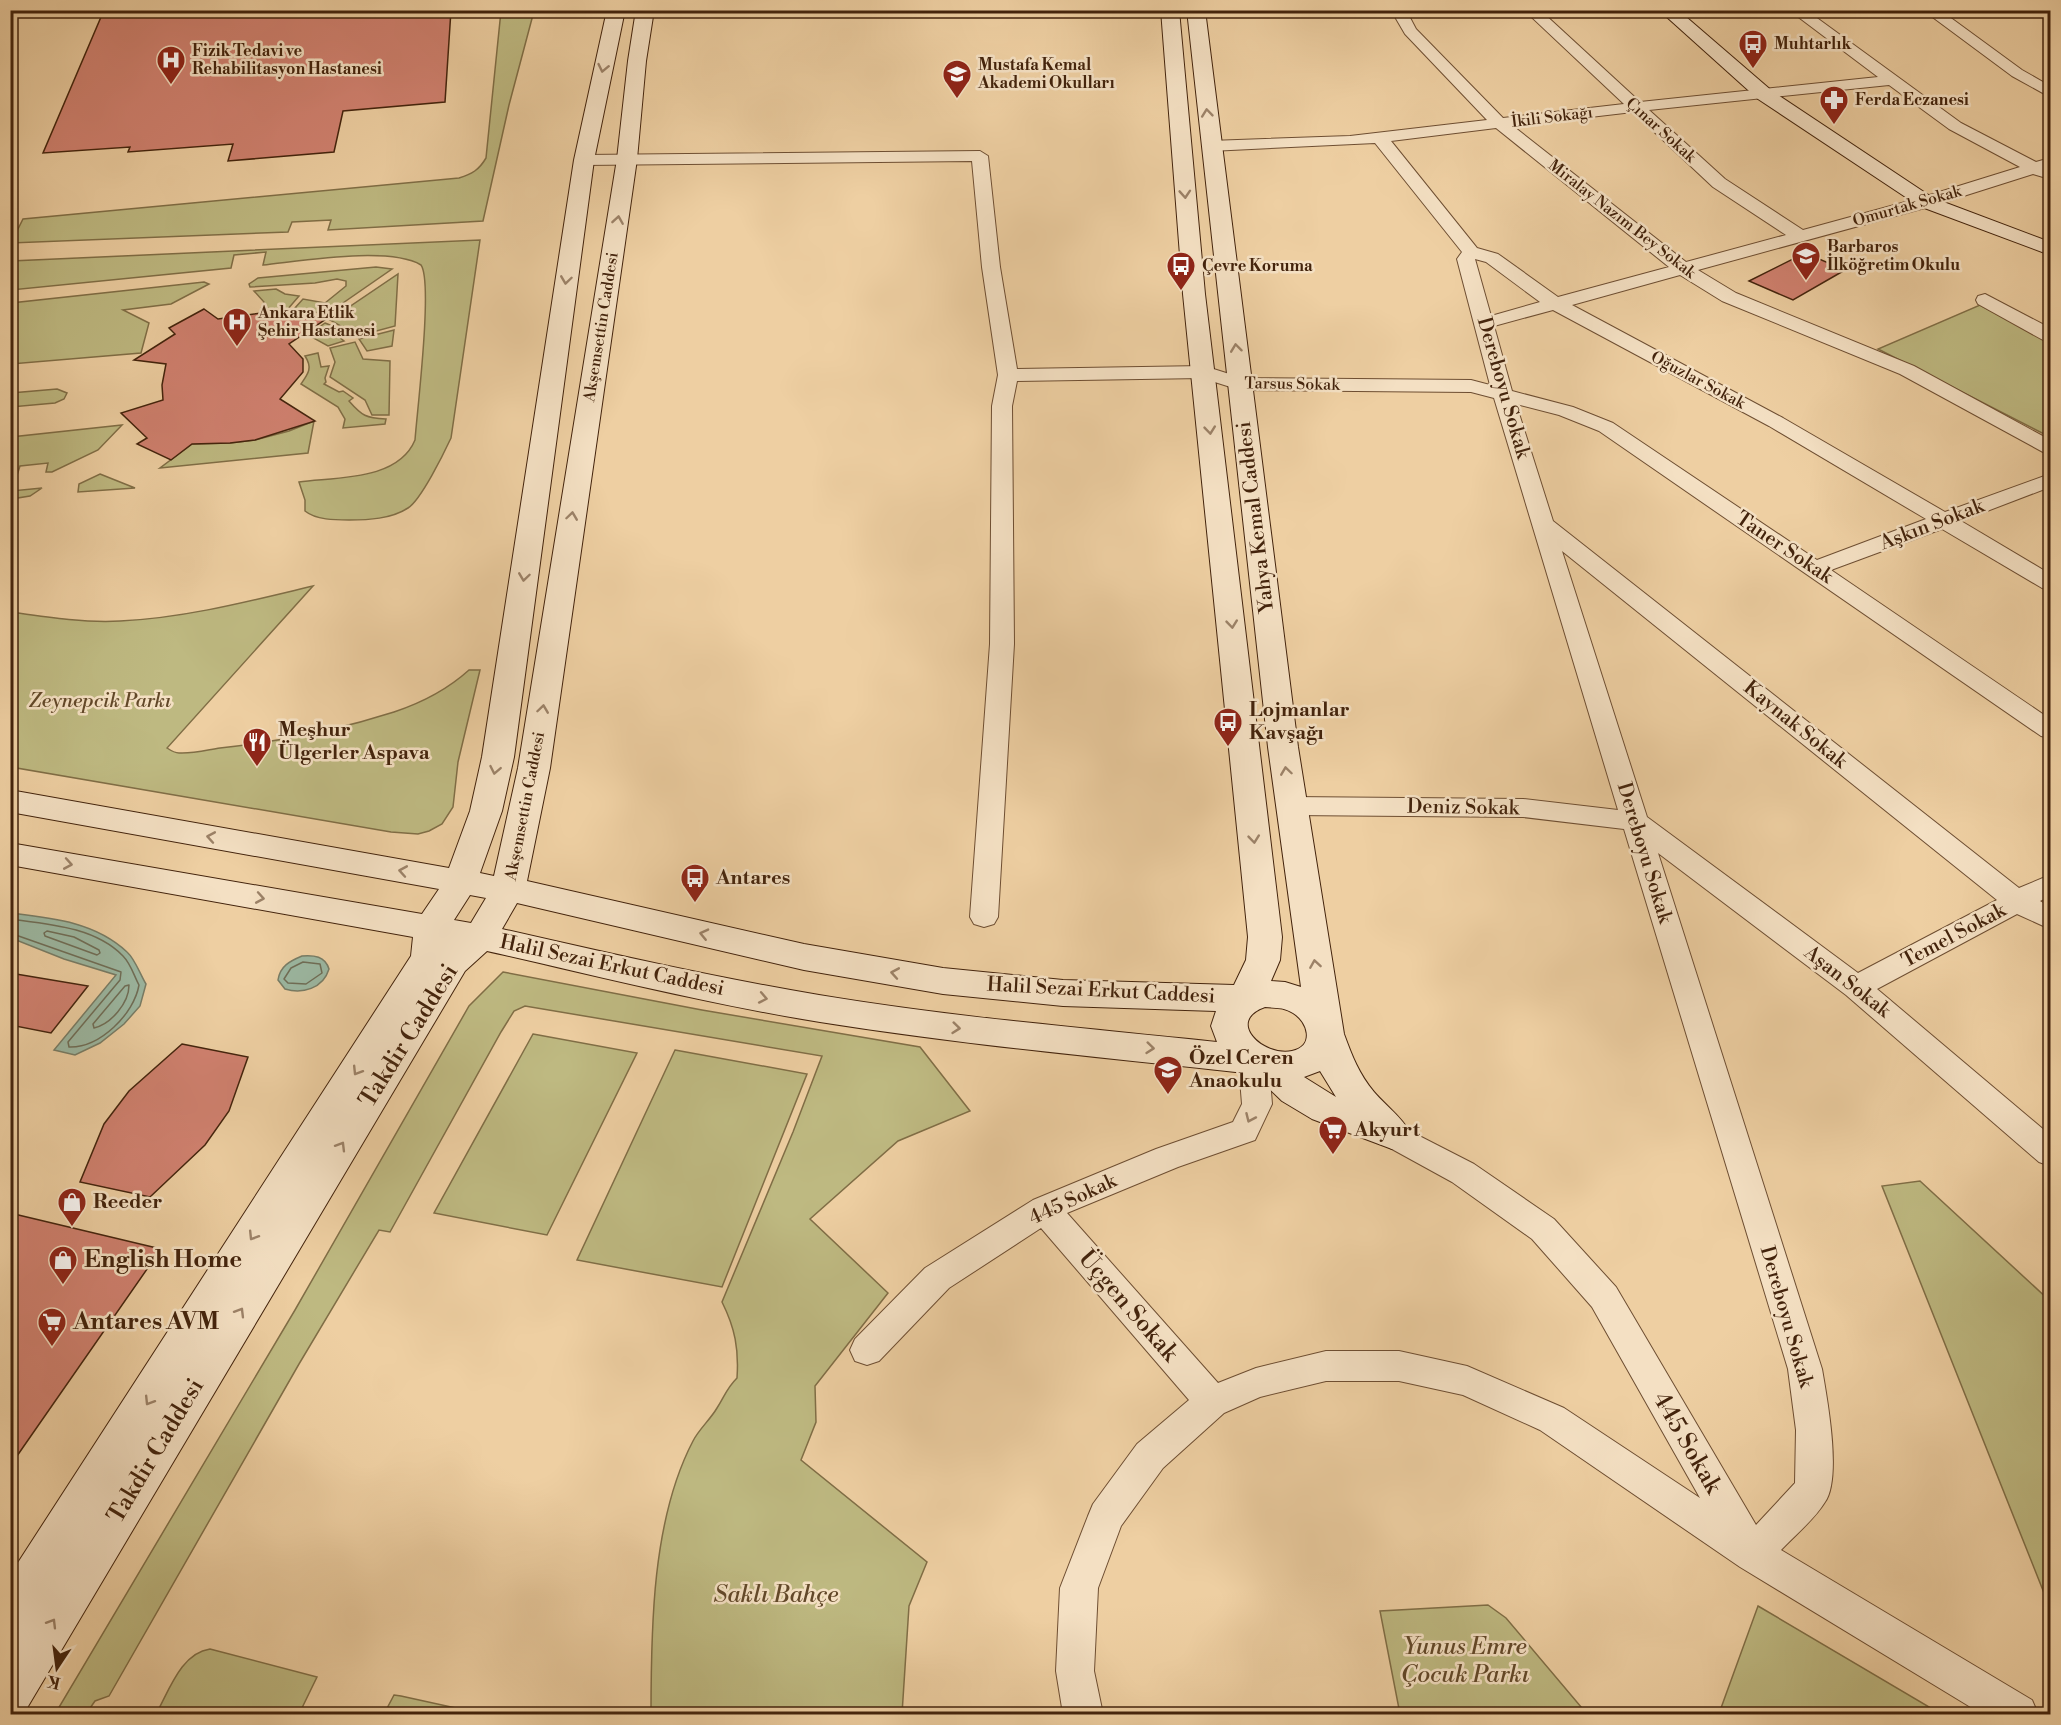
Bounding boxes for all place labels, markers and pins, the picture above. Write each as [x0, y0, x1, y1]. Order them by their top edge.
bus stop icon: Muhtarlık [1737, 28, 1769, 70]
place label: Muhtarlık [1774, 34, 1852, 54]
place label: Fizik Tedavi ve Rehabilitasyon Hastanesi [192, 41, 382, 79]
hospital icon: Fizik Tedavi ve Rehabilitasyon Hastanesi [155, 44, 187, 86]
place label: Mustafa Kemal Akademi Okulları [977, 55, 1115, 93]
school or university icon: Mustafa Kemal Akademi Okulları [941, 58, 973, 100]
pharmacy icon: Ferda Eczanesi [1818, 84, 1850, 126]
place label: Ferda Eczanesi [1855, 90, 1969, 110]
place label: Barbaros İlköğretim Okulu [1827, 237, 1960, 275]
school or university icon: Barbaros İlköğretim Okulu [1790, 240, 1822, 282]
bus stop icon: Çevre Koruma [1165, 250, 1197, 292]
place label: Çevre Koruma [1202, 256, 1313, 276]
place label: Ankara Etlik Şehir Hastanesi [257, 303, 375, 341]
hospital icon: Ankara Etlik Şehir Hastanesi [221, 306, 253, 348]
place label: Lojmanlar Kavşağı [1249, 698, 1350, 746]
bus stop icon: Lojmanlar Kavşağı [1212, 706, 1244, 748]
place label: Meşhur Ülgerler Aspava [278, 718, 430, 766]
restaurant icon: Meşhur Ülgerler Aspava [241, 726, 273, 768]
bus stop icon: Antares [679, 862, 711, 904]
place label: Antares [715, 866, 790, 891]
place label: Özel Ceren Anaokulu [1188, 1045, 1294, 1094]
school or university icon: Özel Ceren Anaokulu [1152, 1054, 1184, 1096]
supermarket icon: Akyurt [1317, 1114, 1349, 1156]
place label: Akyurt [1353, 1118, 1421, 1143]
shop icon: Reeder [56, 1186, 88, 1228]
place label: Reeder [93, 1190, 162, 1215]
shop icon: English Home [47, 1244, 79, 1286]
place label: English Home [84, 1245, 242, 1275]
supermarket icon: Antares AVM [36, 1306, 68, 1348]
place label: Antares AVM [72, 1307, 219, 1337]

